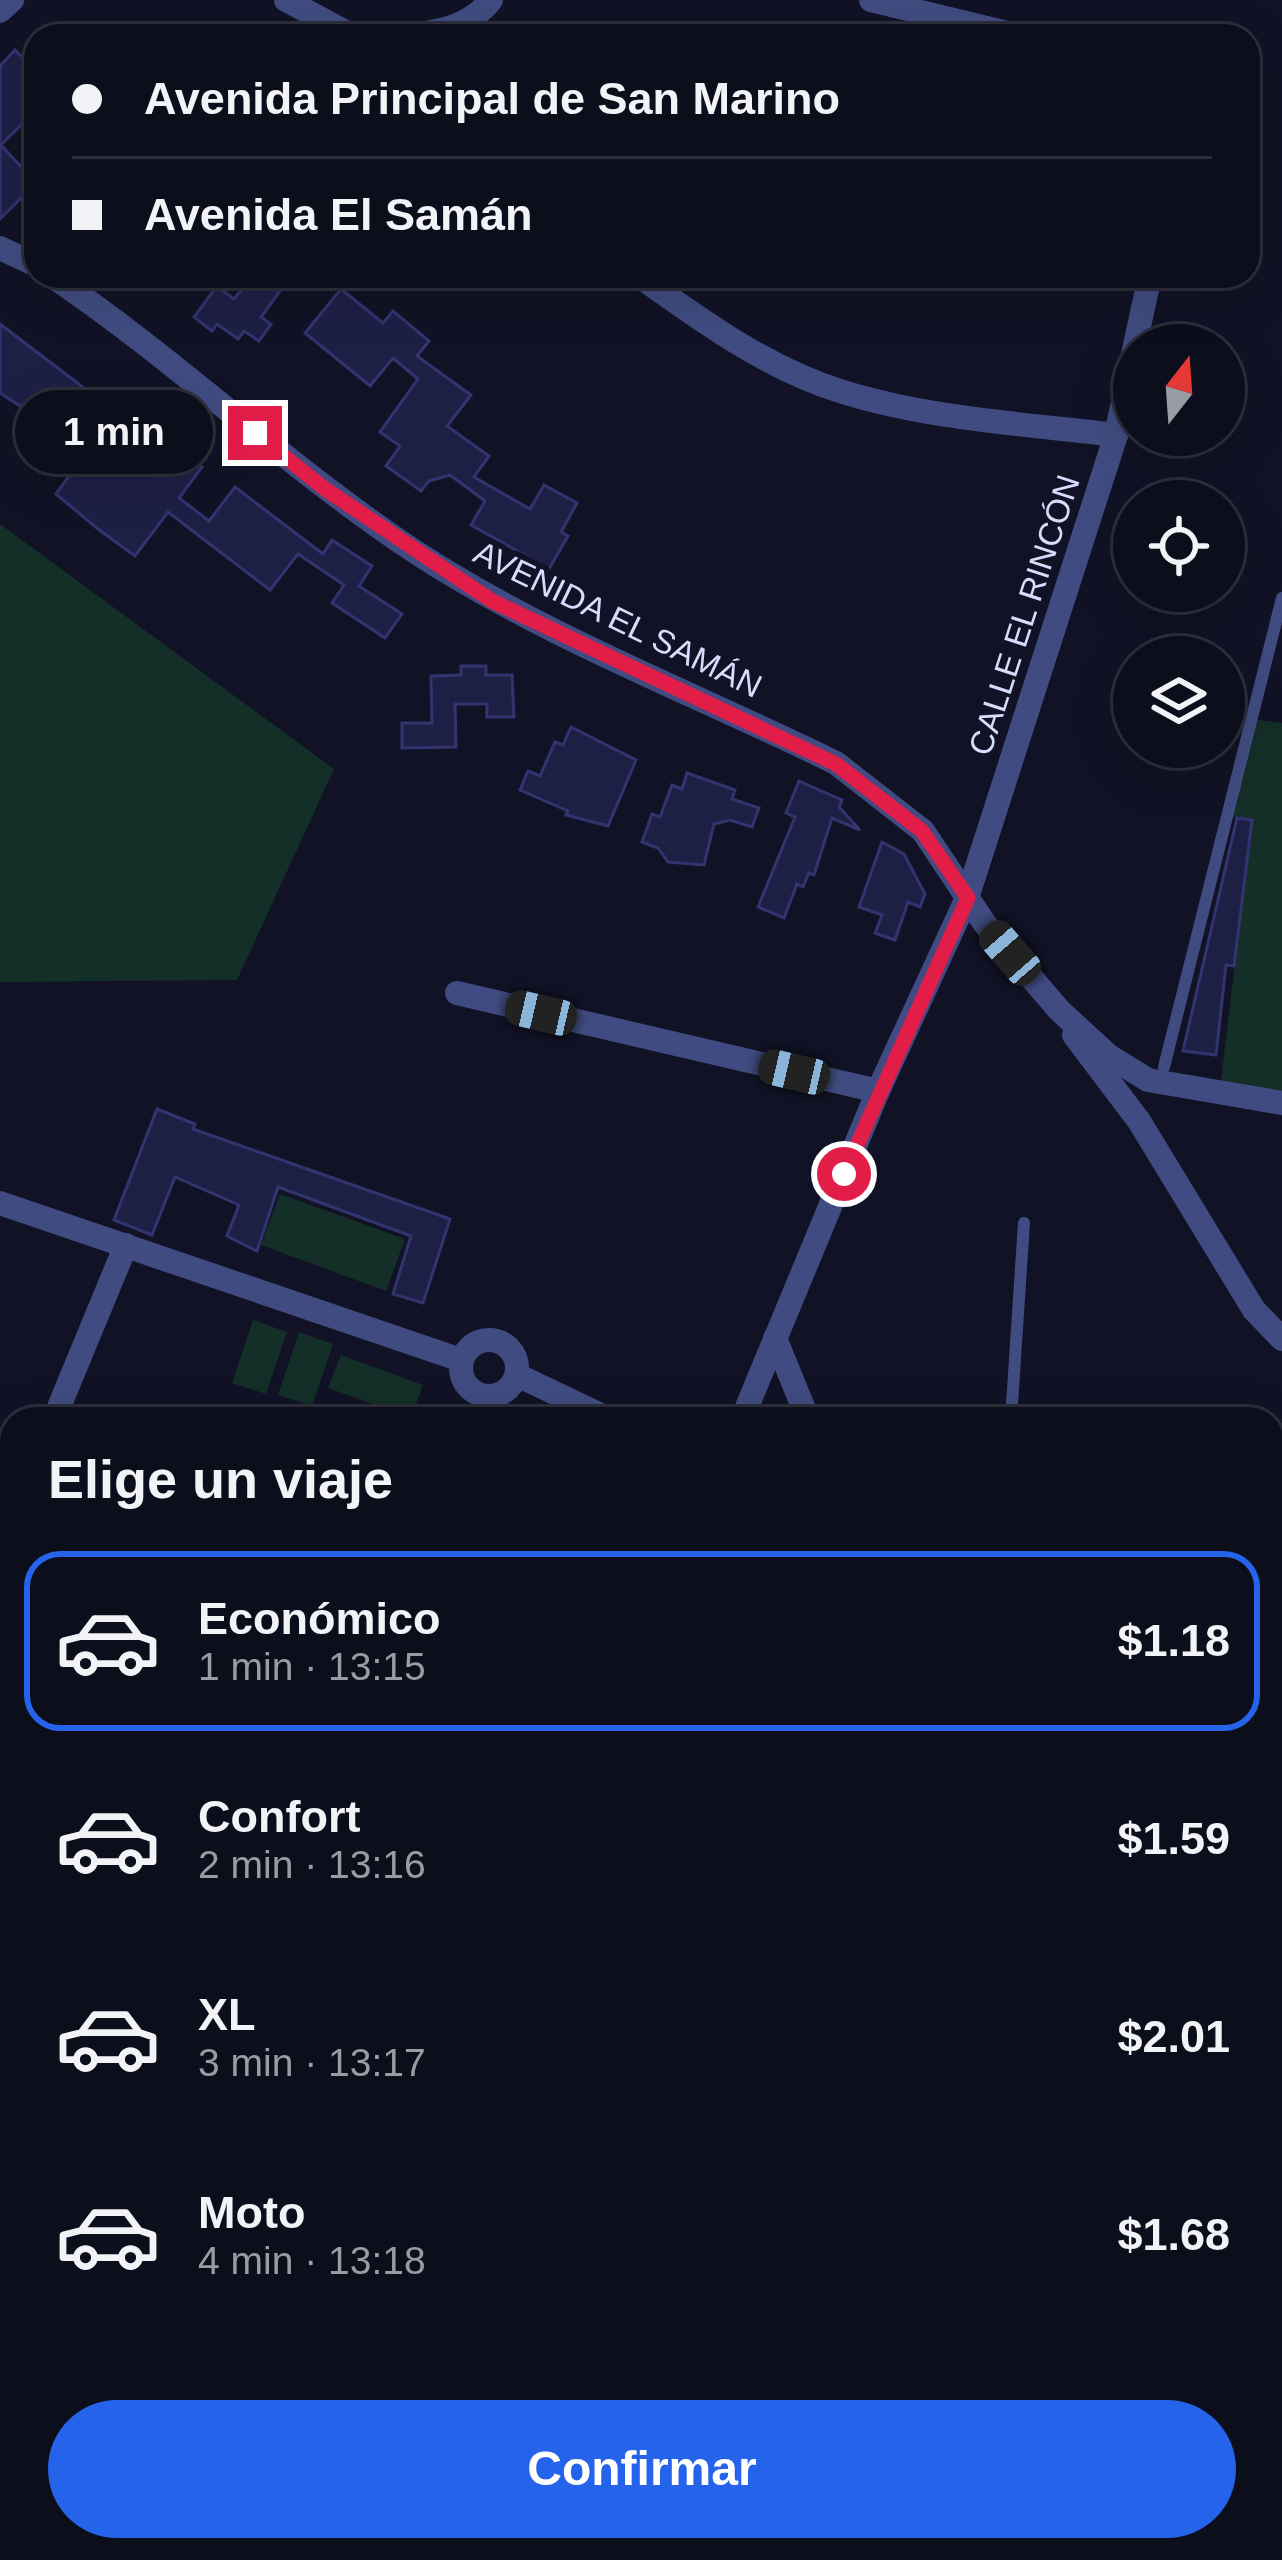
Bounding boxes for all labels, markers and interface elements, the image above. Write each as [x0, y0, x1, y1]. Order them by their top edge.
text: Avenida Principal de San Marino [144, 73, 840, 124]
text: Avenida El Samán [144, 189, 532, 240]
north arrow [1113, 324, 1245, 456]
map controls [1113, 324, 1245, 768]
callout: 1 min [15, 391, 213, 475]
route end [228, 406, 282, 460]
text: 1 min [63, 410, 165, 453]
street label: CALLE EL RINCÓN [961, 470, 1087, 760]
button: locate [1113, 480, 1245, 612]
street label: AVENIDA EL SAMÁN [468, 533, 768, 705]
button: layers [1113, 636, 1245, 768]
car [973, 914, 1047, 992]
car [502, 987, 580, 1039]
car [755, 1046, 833, 1098]
route start [817, 1147, 871, 1201]
text: Elige un viaje [48, 1449, 393, 1509]
icon: car [54, 1587, 162, 1695]
text: Económico [198, 1593, 441, 1644]
text: $1.18 [1117, 1615, 1230, 1666]
text: 1 min · 13:15 [198, 1645, 426, 1688]
icon: car [54, 1785, 162, 1893]
text: Confort [198, 1791, 360, 1842]
text: $1.59 [1117, 1813, 1230, 1864]
text: 2 min · 13:16 [198, 1843, 426, 1886]
icon: car [54, 1983, 162, 2091]
text: XL [198, 1989, 256, 2040]
text: $2.01 [1117, 2011, 1230, 2062]
text: 3 min · 13:17 [198, 2041, 426, 2084]
icon: car [54, 2181, 162, 2289]
text: Moto [198, 2187, 305, 2238]
text: $1.68 [1117, 2209, 1230, 2260]
text: 4 min · 13:18 [198, 2239, 426, 2282]
button: Confirmar [48, 2400, 1236, 2538]

